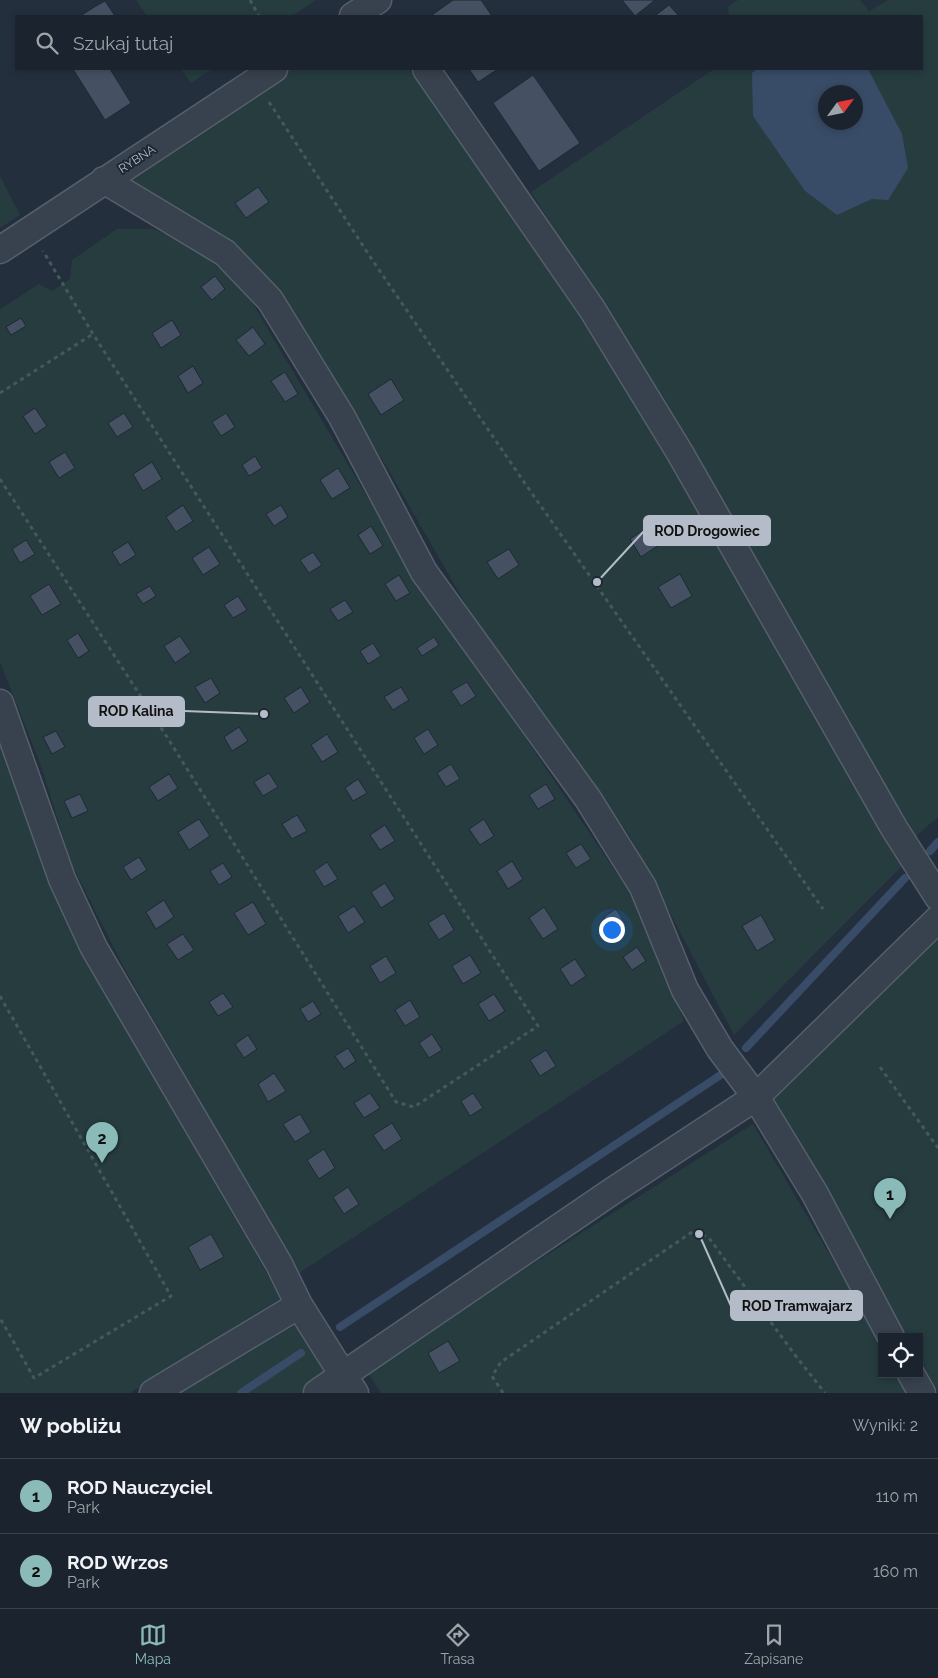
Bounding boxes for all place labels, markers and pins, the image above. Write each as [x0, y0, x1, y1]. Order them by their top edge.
callout: ROD Drogowiec [644, 516, 770, 545]
callout: ROD Kalina [89, 697, 184, 726]
pin: 2 [86, 1122, 118, 1163]
pin: 1 [874, 1178, 906, 1219]
callout: ROD Tramwajarz [731, 1291, 862, 1320]

